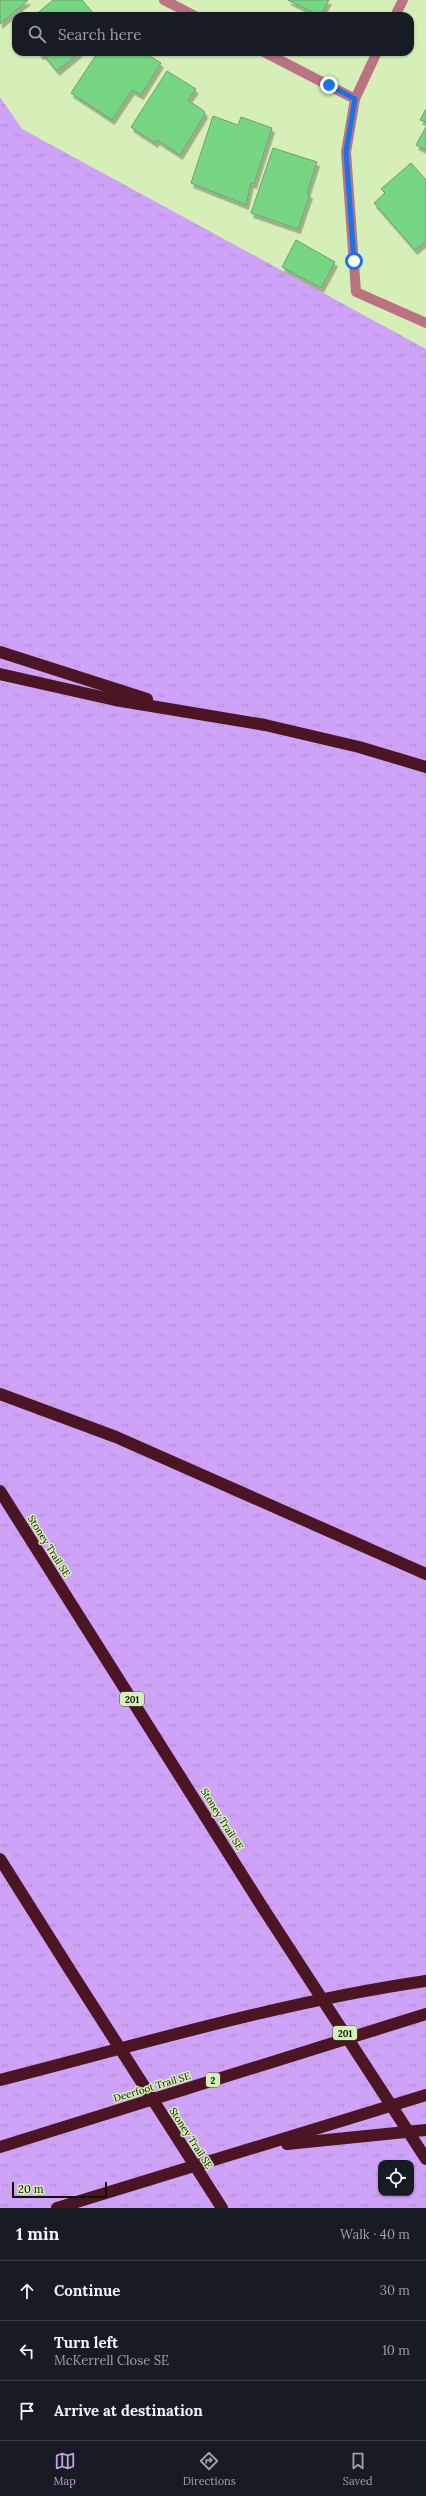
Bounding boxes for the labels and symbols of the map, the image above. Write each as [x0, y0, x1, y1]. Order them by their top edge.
route end [320, 76, 338, 94]
route start [345, 252, 363, 270]
street label: Stoney Trail SE [25, 1513, 73, 1579]
road number: 201 [120, 1692, 144, 1706]
street label: Stoney Trail SE [198, 1786, 246, 1852]
road number: 201 [333, 2026, 357, 2040]
street label: Deerfoot Trail SE [112, 2069, 192, 2105]
road number: 2 [206, 2073, 220, 2087]
street label: Stoney Trail SE [166, 2105, 216, 2171]
scale bar [12, 2180, 107, 2199]

